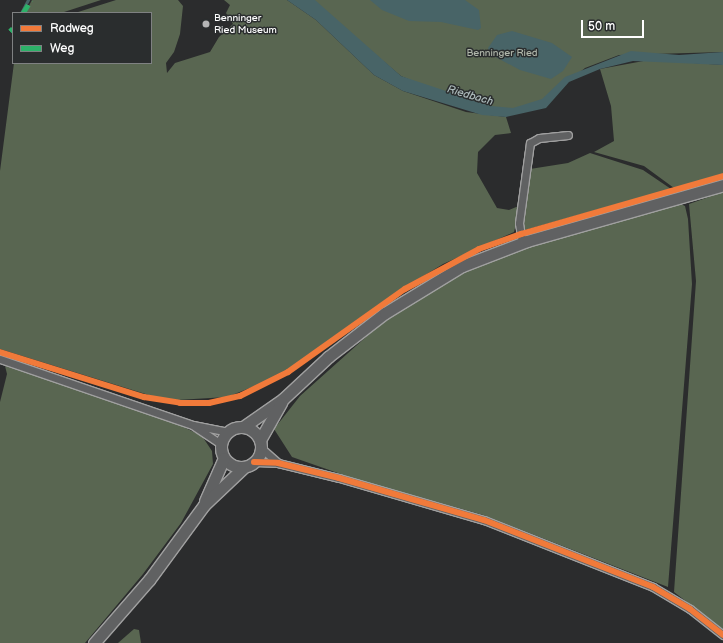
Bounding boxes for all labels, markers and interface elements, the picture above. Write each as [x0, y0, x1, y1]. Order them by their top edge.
legend [12, 12, 152, 64]
place label: Benninger Ried Museum [214, 12, 277, 36]
scale bar [583, 12, 646, 38]
marker: Benninger Ried Museum [201, 19, 211, 29]
text: 50 m [588, 19, 615, 34]
text: Radweg [50, 21, 94, 36]
text: Weg [50, 41, 74, 56]
park label: Benninger Ried [466, 48, 538, 60]
water label: Riedbach [445, 83, 495, 109]

